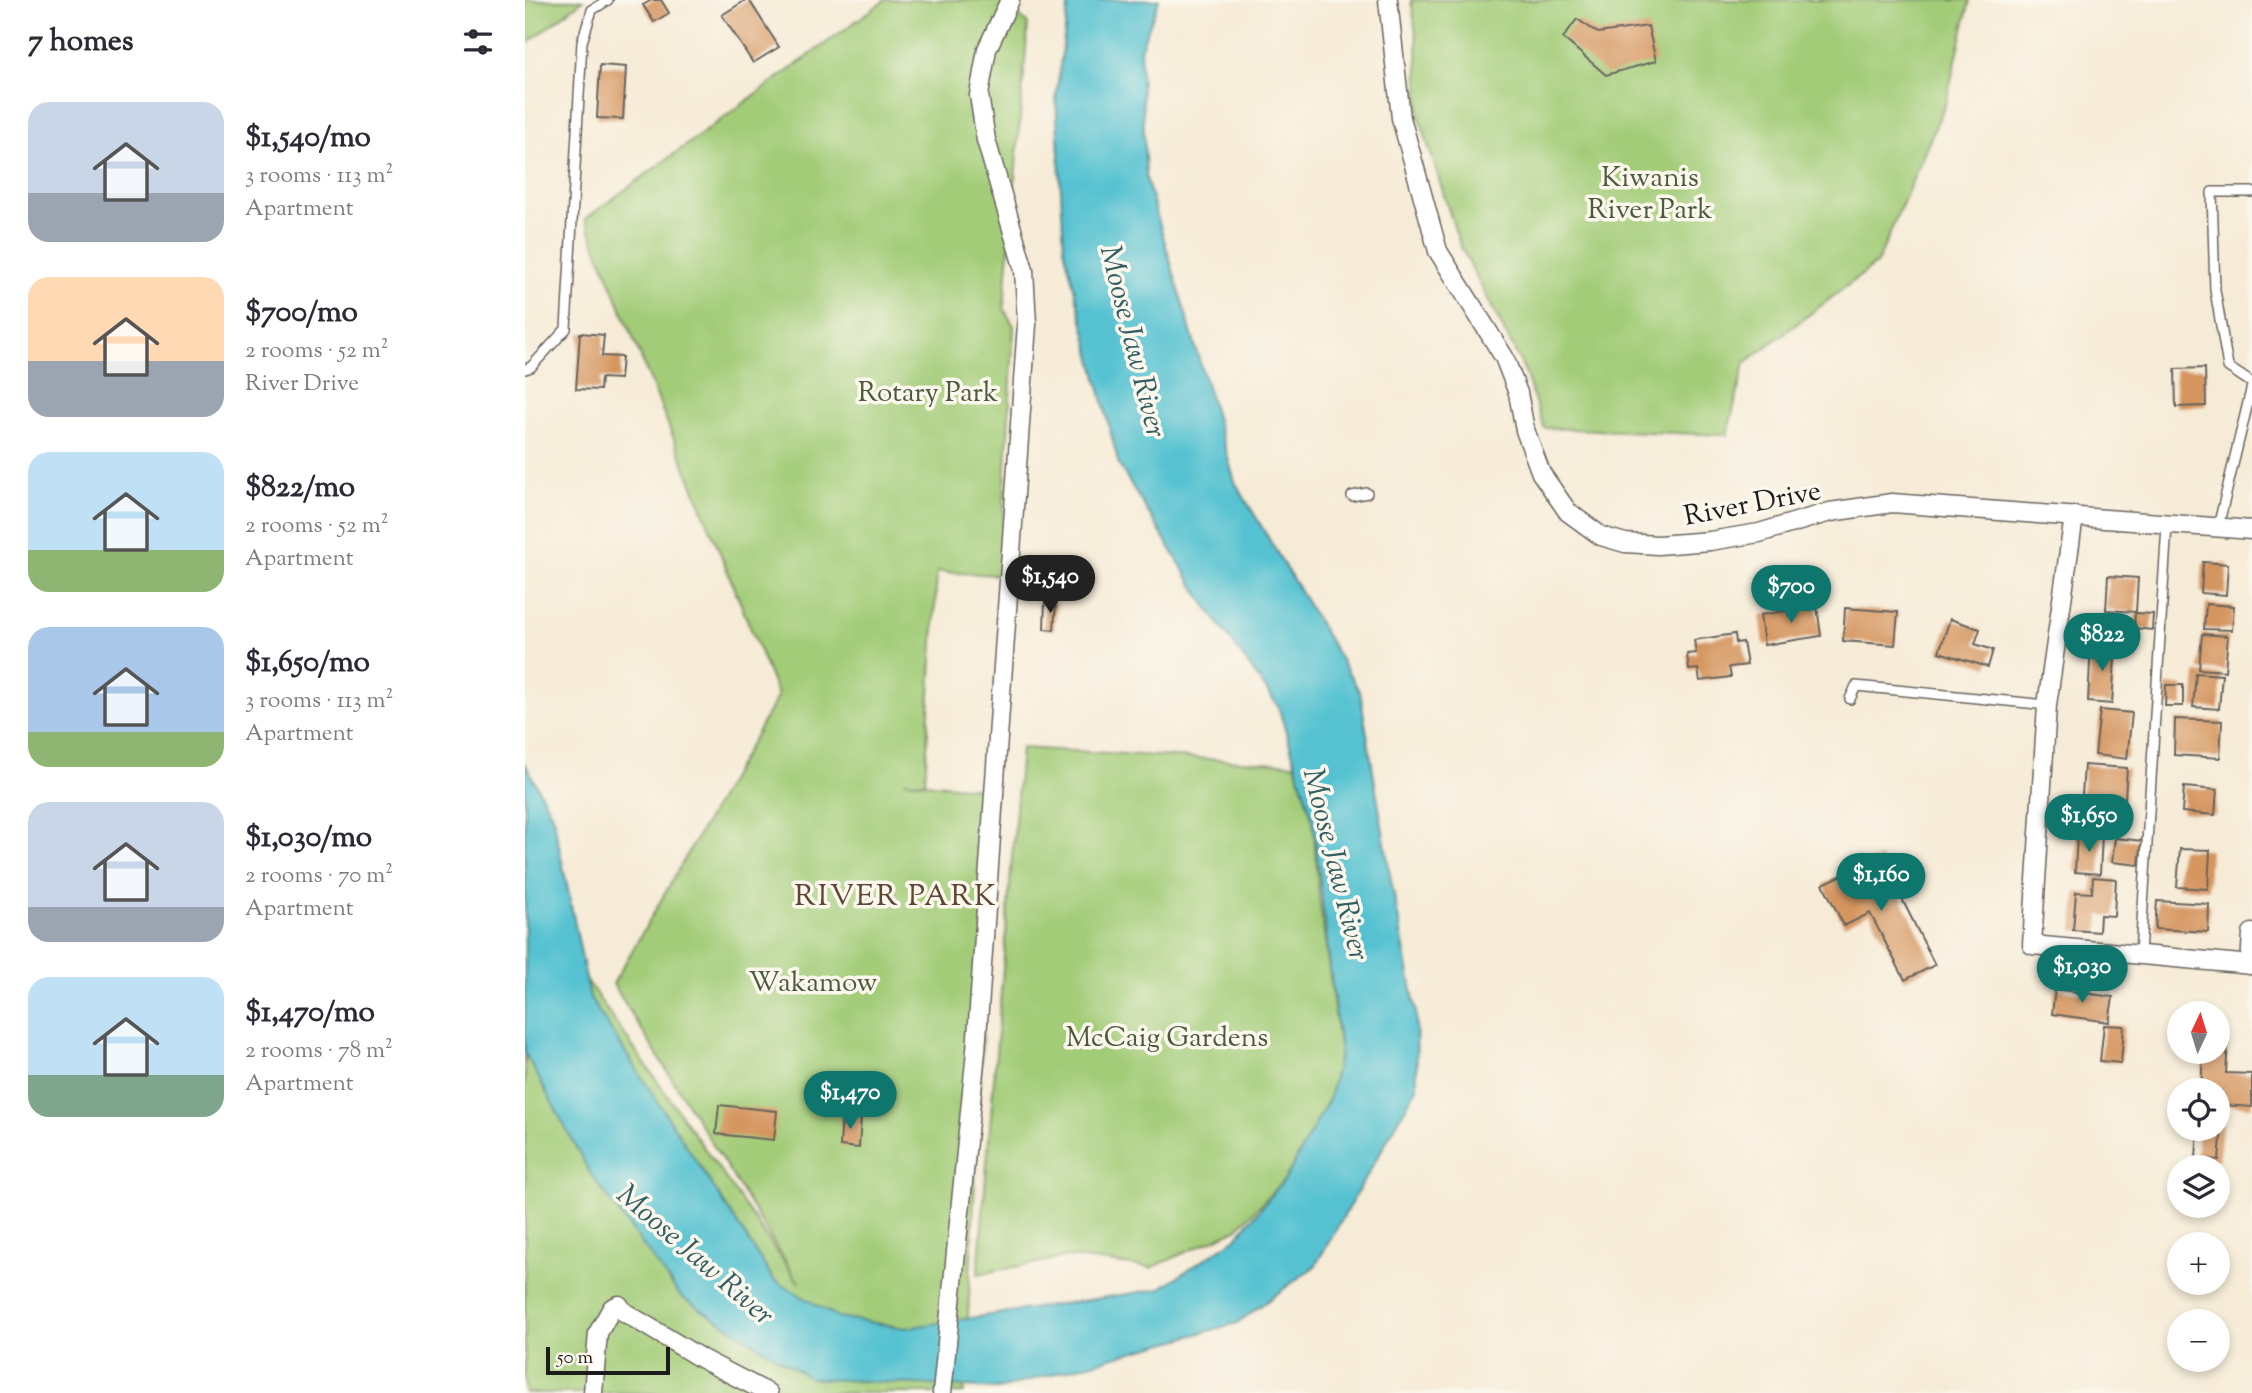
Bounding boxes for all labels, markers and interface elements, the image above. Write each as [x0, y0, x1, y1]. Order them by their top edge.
text: 7 homes [28, 21, 133, 64]
icon: filters [459, 23, 497, 61]
text: $1,540/mo [245, 117, 371, 160]
icon: home [84, 130, 168, 214]
park label: Kiwanis River Park [1588, 159, 1712, 231]
text: 3 rooms · 113 m² [245, 160, 393, 193]
text: Apartment [245, 193, 354, 226]
water label: Moose Jaw River [1087, 241, 1176, 443]
text: $700/mo [245, 292, 358, 335]
icon: home [84, 305, 168, 389]
text: 2 rooms · 52 m² [245, 335, 388, 368]
text: River Drive [245, 368, 359, 401]
park label: Rotary Park [858, 374, 998, 414]
text: $822/mo [245, 467, 355, 510]
street label: River Drive [1681, 472, 1824, 538]
icon: home [84, 480, 168, 564]
text: 2 rooms · 52 m² [245, 510, 388, 543]
text: Apartment [245, 543, 354, 576]
pin: $1,540 [993, 556, 1107, 615]
text: $1,540 [1021, 561, 1079, 594]
pin: $700 [1750, 566, 1832, 625]
text: $700 [1767, 571, 1815, 604]
pin: $822 [2061, 614, 2143, 673]
text: $822 [2079, 619, 2125, 652]
text: $1,650/mo [245, 642, 370, 685]
icon: home [84, 655, 168, 739]
text: 3 rooms · 113 m² [245, 685, 393, 718]
text: Apartment [245, 718, 354, 751]
water label: Moose Jaw River [1290, 764, 1379, 966]
pin: $1,650 [2032, 794, 2146, 854]
text: $1,650 [2061, 800, 2117, 833]
text: $1,030/mo [245, 817, 372, 860]
icon: home [84, 830, 168, 914]
pin: $1,160 [1824, 853, 1938, 913]
text: $1,160 [1852, 859, 1910, 892]
text: 2 rooms · 70 m² [245, 860, 393, 893]
district label: RIVER PARK [794, 876, 998, 919]
text: Apartment [245, 893, 354, 926]
pin: $1,030 [2025, 946, 2139, 1005]
text: $1,030 [2053, 951, 2111, 984]
park label: Wakamow [749, 964, 877, 1004]
text: $1,470/mo [245, 992, 375, 1035]
north arrow [2167, 1001, 2229, 1064]
map controls [2167, 1001, 2230, 1372]
icon: home [84, 1005, 168, 1089]
park label: McCaig Gardens [1066, 1019, 1268, 1059]
text: 2 rooms · 78 m² [245, 1035, 393, 1068]
text: Apartment [245, 1068, 354, 1101]
pin: $1,470 [793, 1072, 907, 1131]
text: $1,470 [820, 1077, 880, 1110]
button: locate [2167, 1078, 2230, 1141]
button: layers [2167, 1155, 2230, 1218]
water label: Moose Jaw River [606, 1175, 783, 1337]
button: + [2167, 1232, 2230, 1295]
button: − [2167, 1309, 2230, 1372]
scale bar [546, 1344, 670, 1376]
text: 50 m [557, 1345, 593, 1372]

